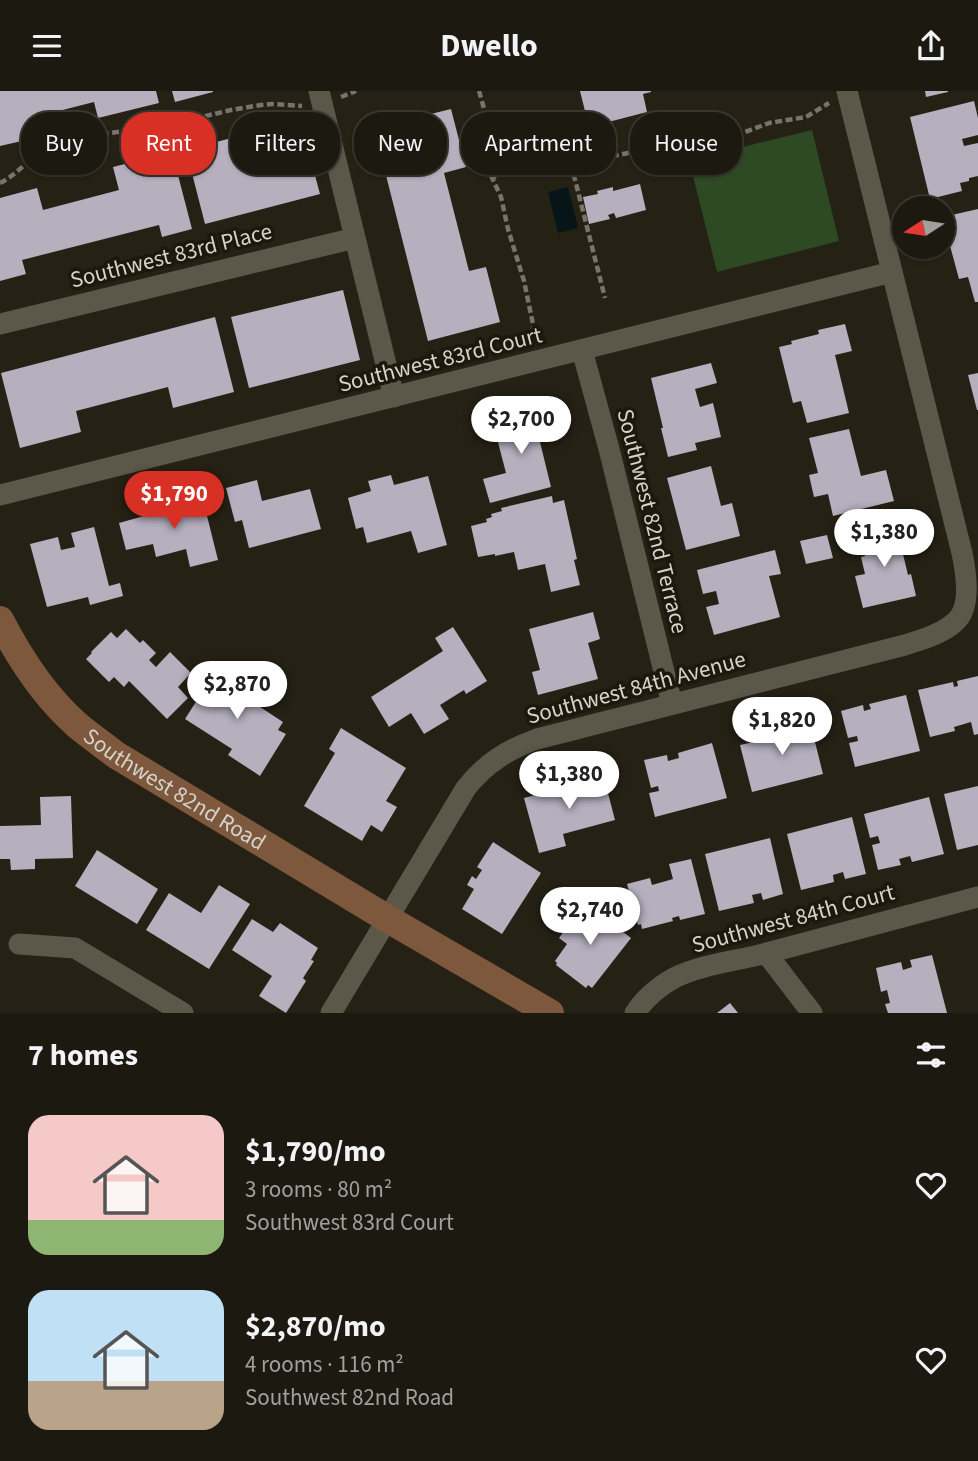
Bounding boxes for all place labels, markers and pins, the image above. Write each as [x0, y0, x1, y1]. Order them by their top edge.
pin: $2,700 [464, 397, 578, 456]
pin: $1,790 [117, 471, 231, 531]
pin: $1,380 [827, 510, 941, 569]
pin: $2,870 [180, 661, 294, 721]
pin: $1,820 [725, 697, 839, 757]
pin: $1,380 [512, 751, 626, 811]
pin: $2,740 [533, 887, 647, 947]

